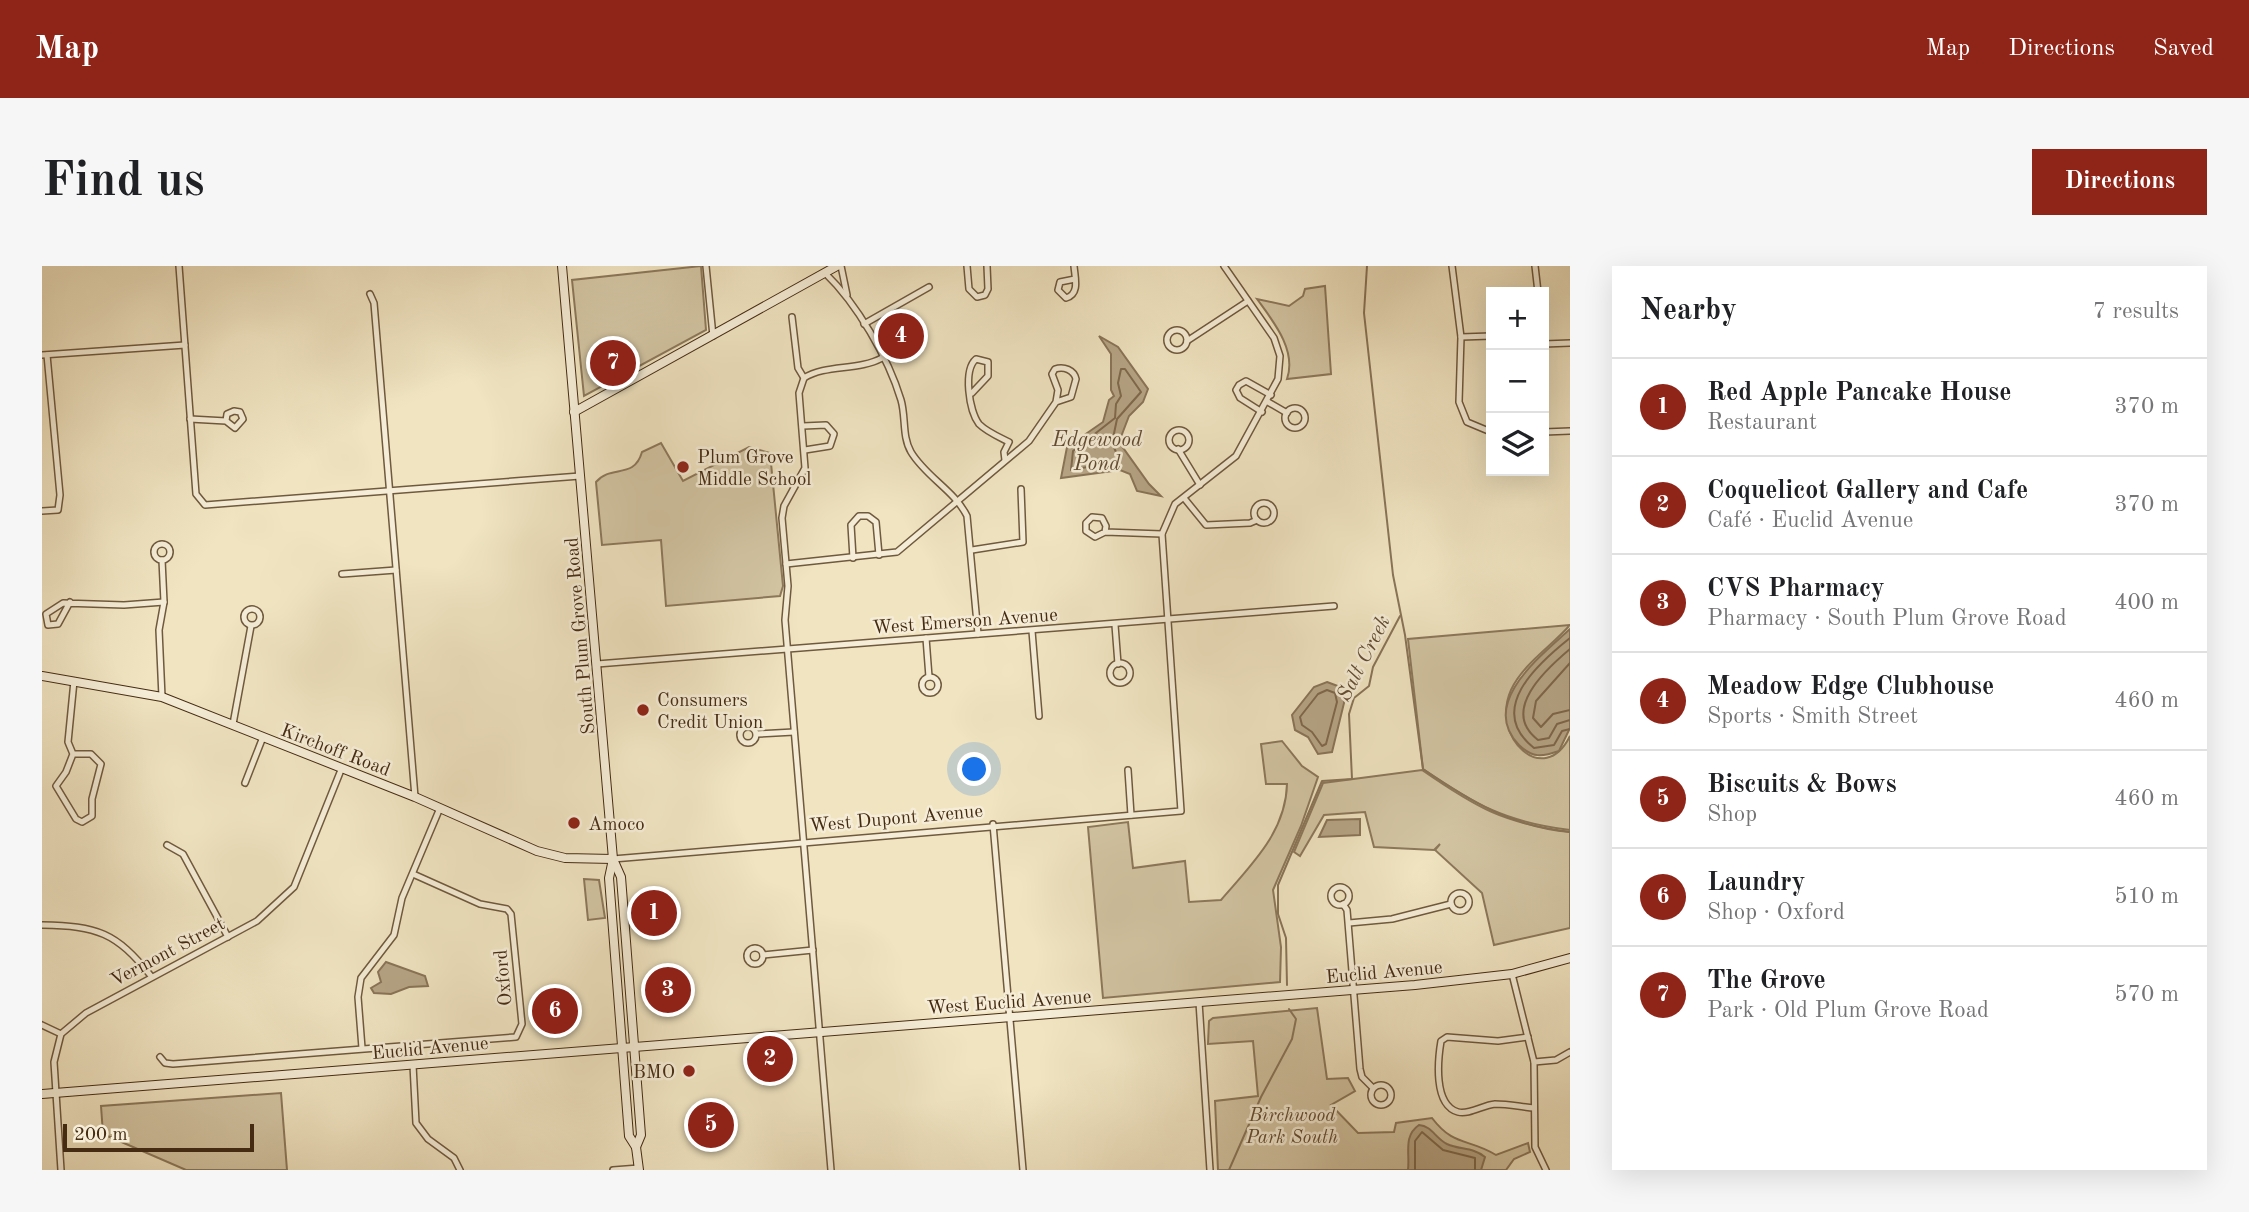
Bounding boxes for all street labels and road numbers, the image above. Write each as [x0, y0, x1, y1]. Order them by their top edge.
street label: South Plum Grove Road [563, 536, 600, 735]
street label: West Emerson Avenue [872, 607, 1058, 638]
street label: Kirchoff Road [278, 722, 393, 781]
street label: West Dupont Avenue [809, 802, 984, 837]
street label: Vermont Street [108, 915, 228, 991]
street label: Oxford [493, 949, 516, 1007]
street label: Euclid Avenue [1325, 959, 1444, 988]
street label: West Euclid Avenue [926, 988, 1092, 1019]
street label: Euclid Avenue [371, 1035, 490, 1064]

